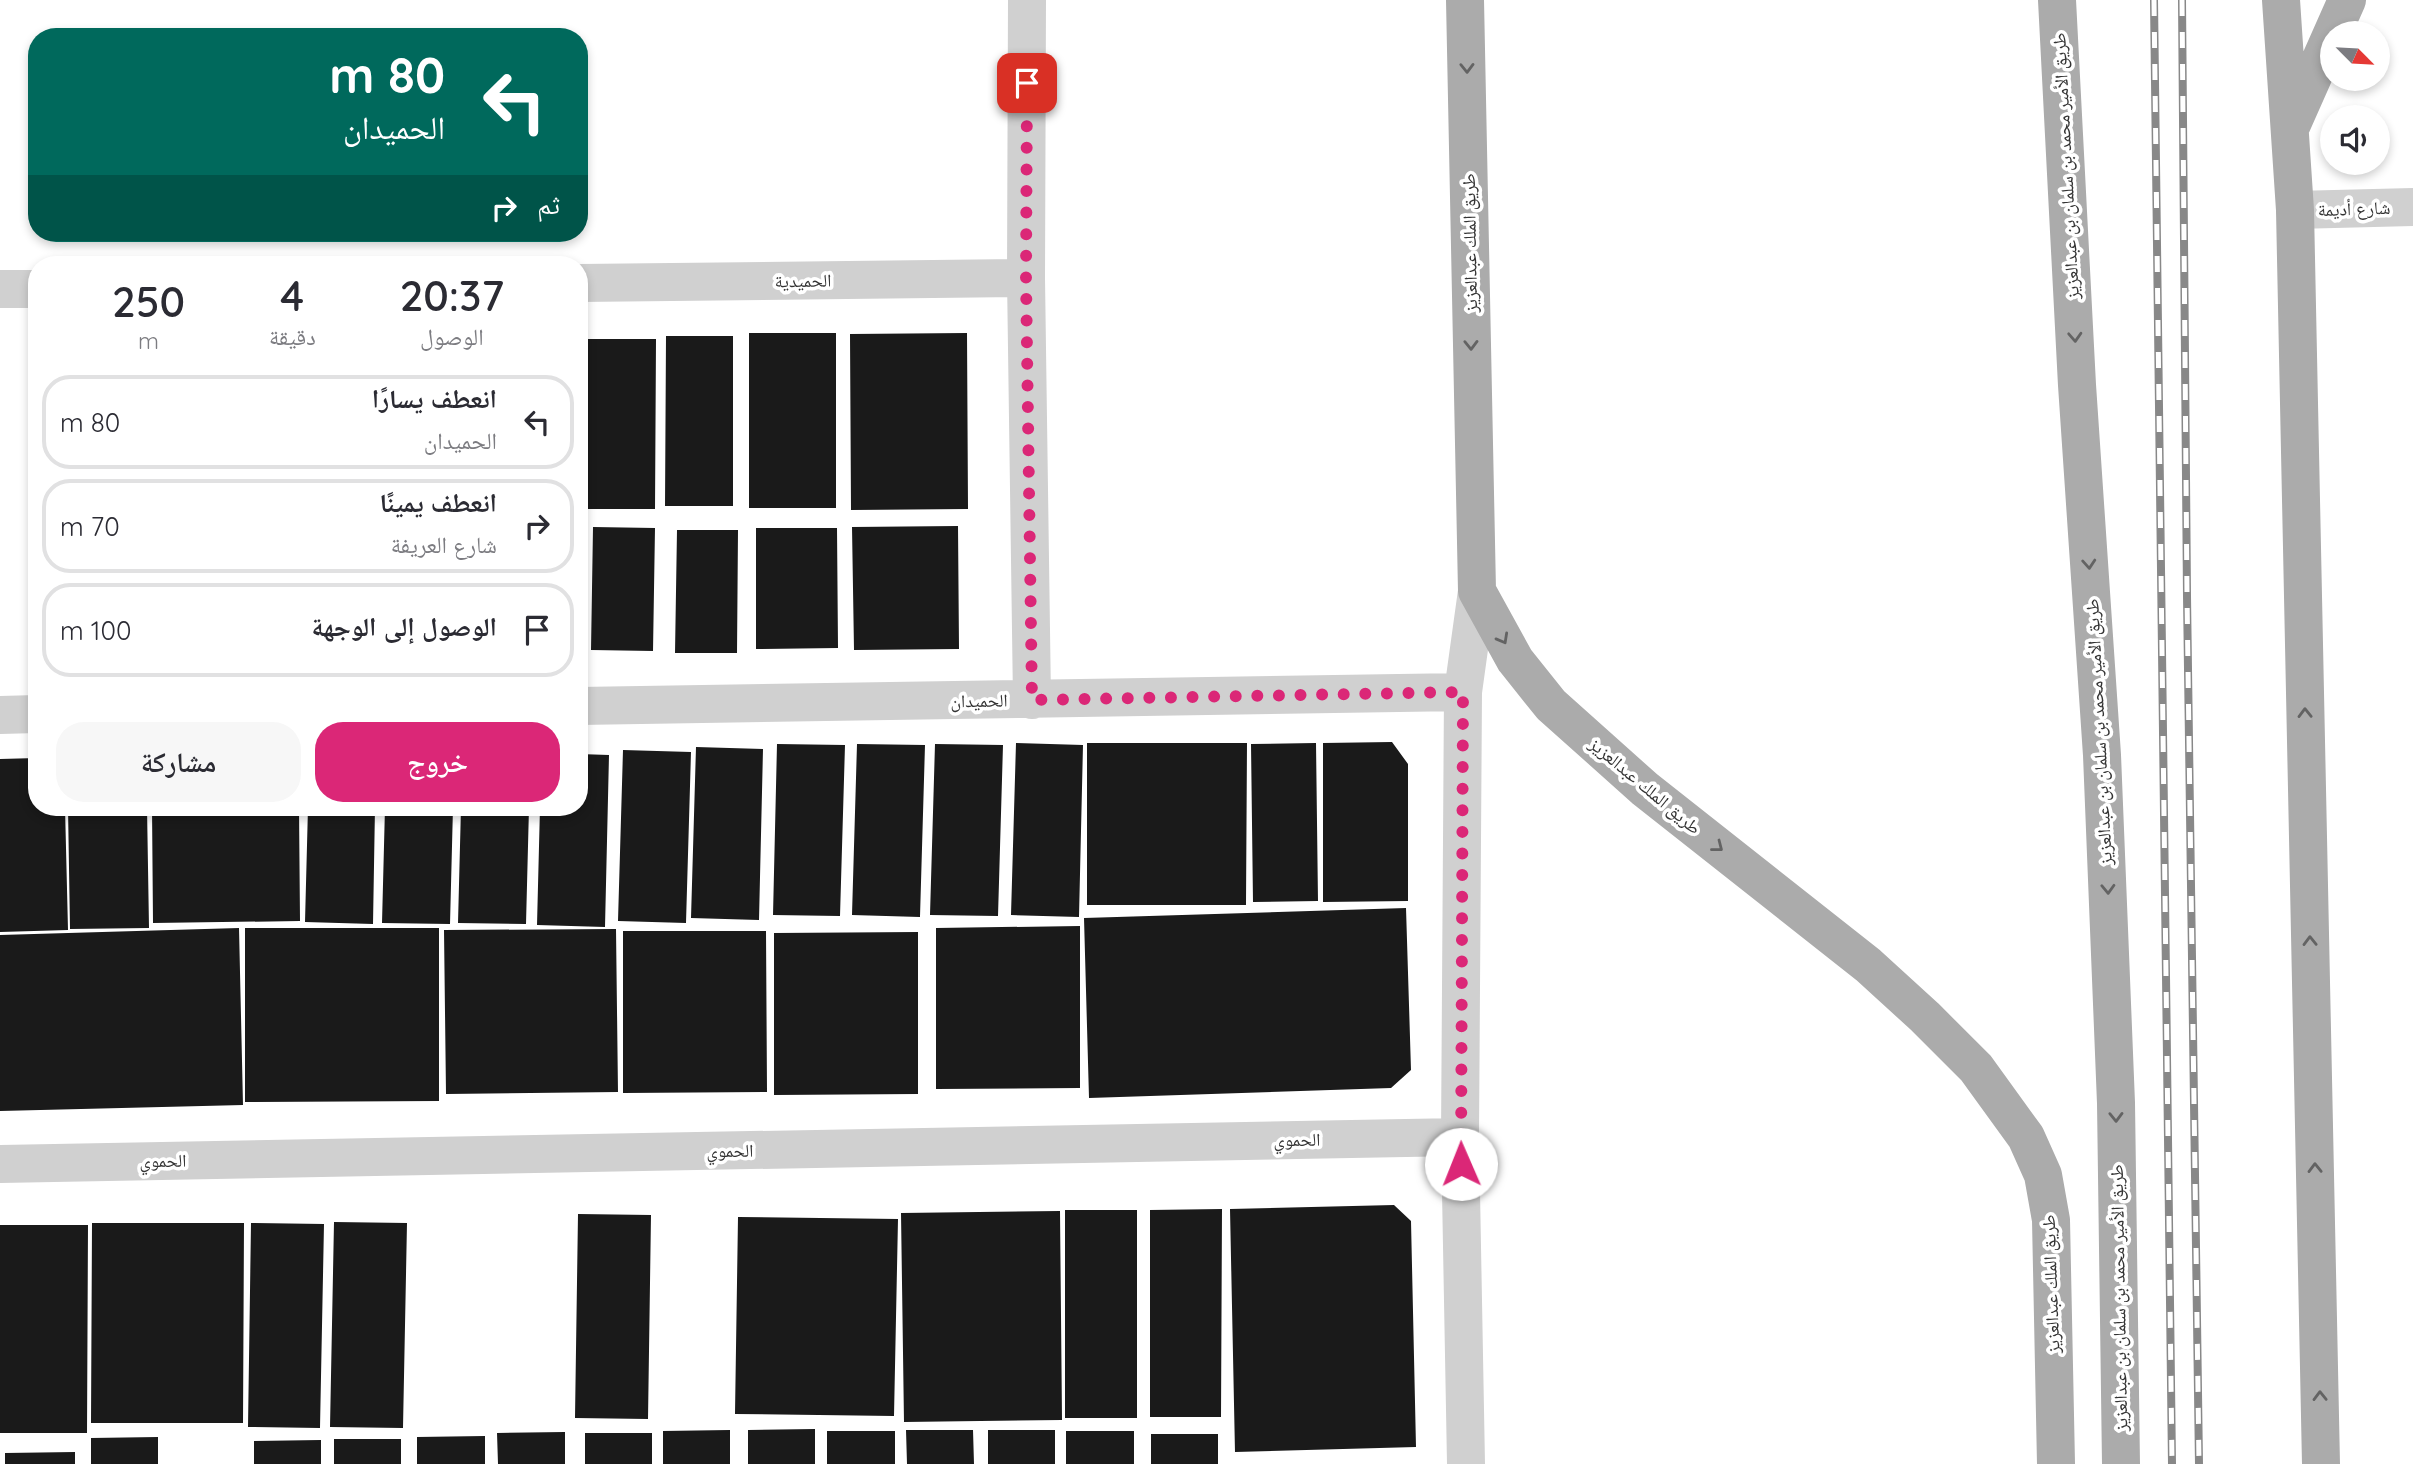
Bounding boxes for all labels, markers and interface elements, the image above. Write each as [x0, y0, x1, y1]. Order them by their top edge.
north arrow [2320, 21, 2390, 91]
map controls [2320, 21, 2390, 175]
street label: طريق الأمير محمد بن سلمان بن عبدالعزيز [2047, 32, 2084, 301]
text: 80 m [329, 44, 445, 105]
pin [997, 53, 1057, 113]
icon: left [469, 56, 560, 147]
one-way arrow [1459, 63, 1474, 74]
icon: arrive [1008, 64, 1046, 102]
button: sound [2320, 105, 2390, 175]
text: الحميدان [343, 107, 445, 147]
street label: طريق الملك عبدالعزيز [1457, 173, 1482, 314]
text: ثم [537, 188, 560, 221]
icon: right [485, 189, 523, 227]
street label: شارع أديمة [2317, 196, 2391, 221]
text: 4 [280, 269, 304, 322]
text: 20:37 [400, 269, 504, 322]
street label: الحميدية [774, 269, 832, 292]
text: 250 [112, 275, 185, 328]
text: دقيقة [269, 322, 316, 351]
text: الوصول [420, 322, 484, 351]
text: m [138, 326, 159, 355]
one-way arrow [2067, 332, 2082, 343]
one-way arrow [1463, 340, 1479, 350]
text: انعطف يسارًا [372, 382, 497, 415]
icon: left [518, 403, 556, 441]
text: 80 m [60, 406, 120, 439]
text: الحميدان [424, 426, 497, 455]
text: انعطف يمينًا [379, 486, 497, 519]
icon: right [518, 507, 556, 545]
text: 70 m [60, 510, 120, 543]
text: شارع العريفة [391, 530, 497, 559]
one-way arrow [2082, 559, 2097, 570]
street label: طريق الأمير محمد بن سلمان بن عبدالعزيز [2080, 598, 2117, 867]
text: الوصول إلى الوجهة [311, 610, 497, 643]
icon: arrive [518, 611, 556, 649]
text: 100 m [60, 614, 131, 647]
one-way arrow [1495, 632, 1508, 644]
street label: الحميدان [950, 689, 1008, 712]
one-way arrow [2298, 708, 2313, 719]
button: مشاركة [56, 722, 301, 802]
button: خروج [315, 722, 560, 802]
street label: طريق الملك عبدالعزيز [1584, 731, 1706, 839]
one-way arrow [1710, 838, 1722, 851]
one-way arrow [2100, 884, 2115, 895]
one-way arrow [2302, 935, 2318, 946]
one-way arrow [2109, 1111, 2124, 1122]
position arrow [1424, 1127, 1498, 1201]
street label: الحموي [1273, 1128, 1321, 1155]
street label: الحموي [706, 1139, 754, 1166]
street label: الحموي [139, 1149, 187, 1176]
one-way arrow [2307, 1163, 2323, 1173]
street label: طريق الأمير محمد بن سلمان بن عبدالعزيز [2105, 1164, 2132, 1433]
street label: طريق الملك عبدالعزيز [2037, 1214, 2064, 1355]
one-way arrow [2312, 1390, 2328, 1401]

